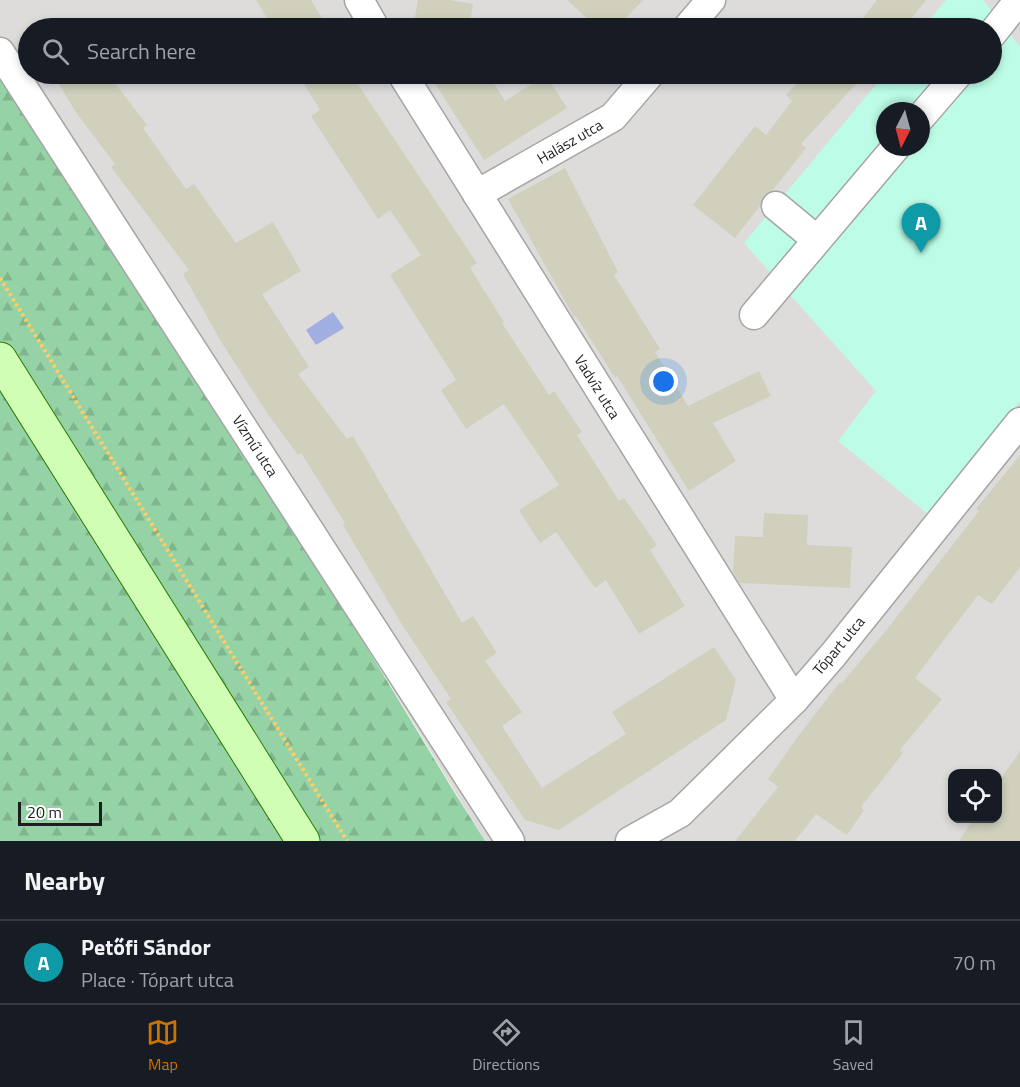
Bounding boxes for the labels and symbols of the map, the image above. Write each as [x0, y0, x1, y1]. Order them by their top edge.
north arrow [876, 102, 930, 156]
street label: Halász utca [532, 113, 608, 170]
pin: A [902, 204, 940, 253]
street label: Vadvíz utca [569, 350, 626, 424]
your location [649, 367, 678, 396]
street label: Vízmű utca [227, 410, 284, 482]
street label: Tópart utca [807, 611, 871, 680]
scale bar [18, 799, 102, 826]

